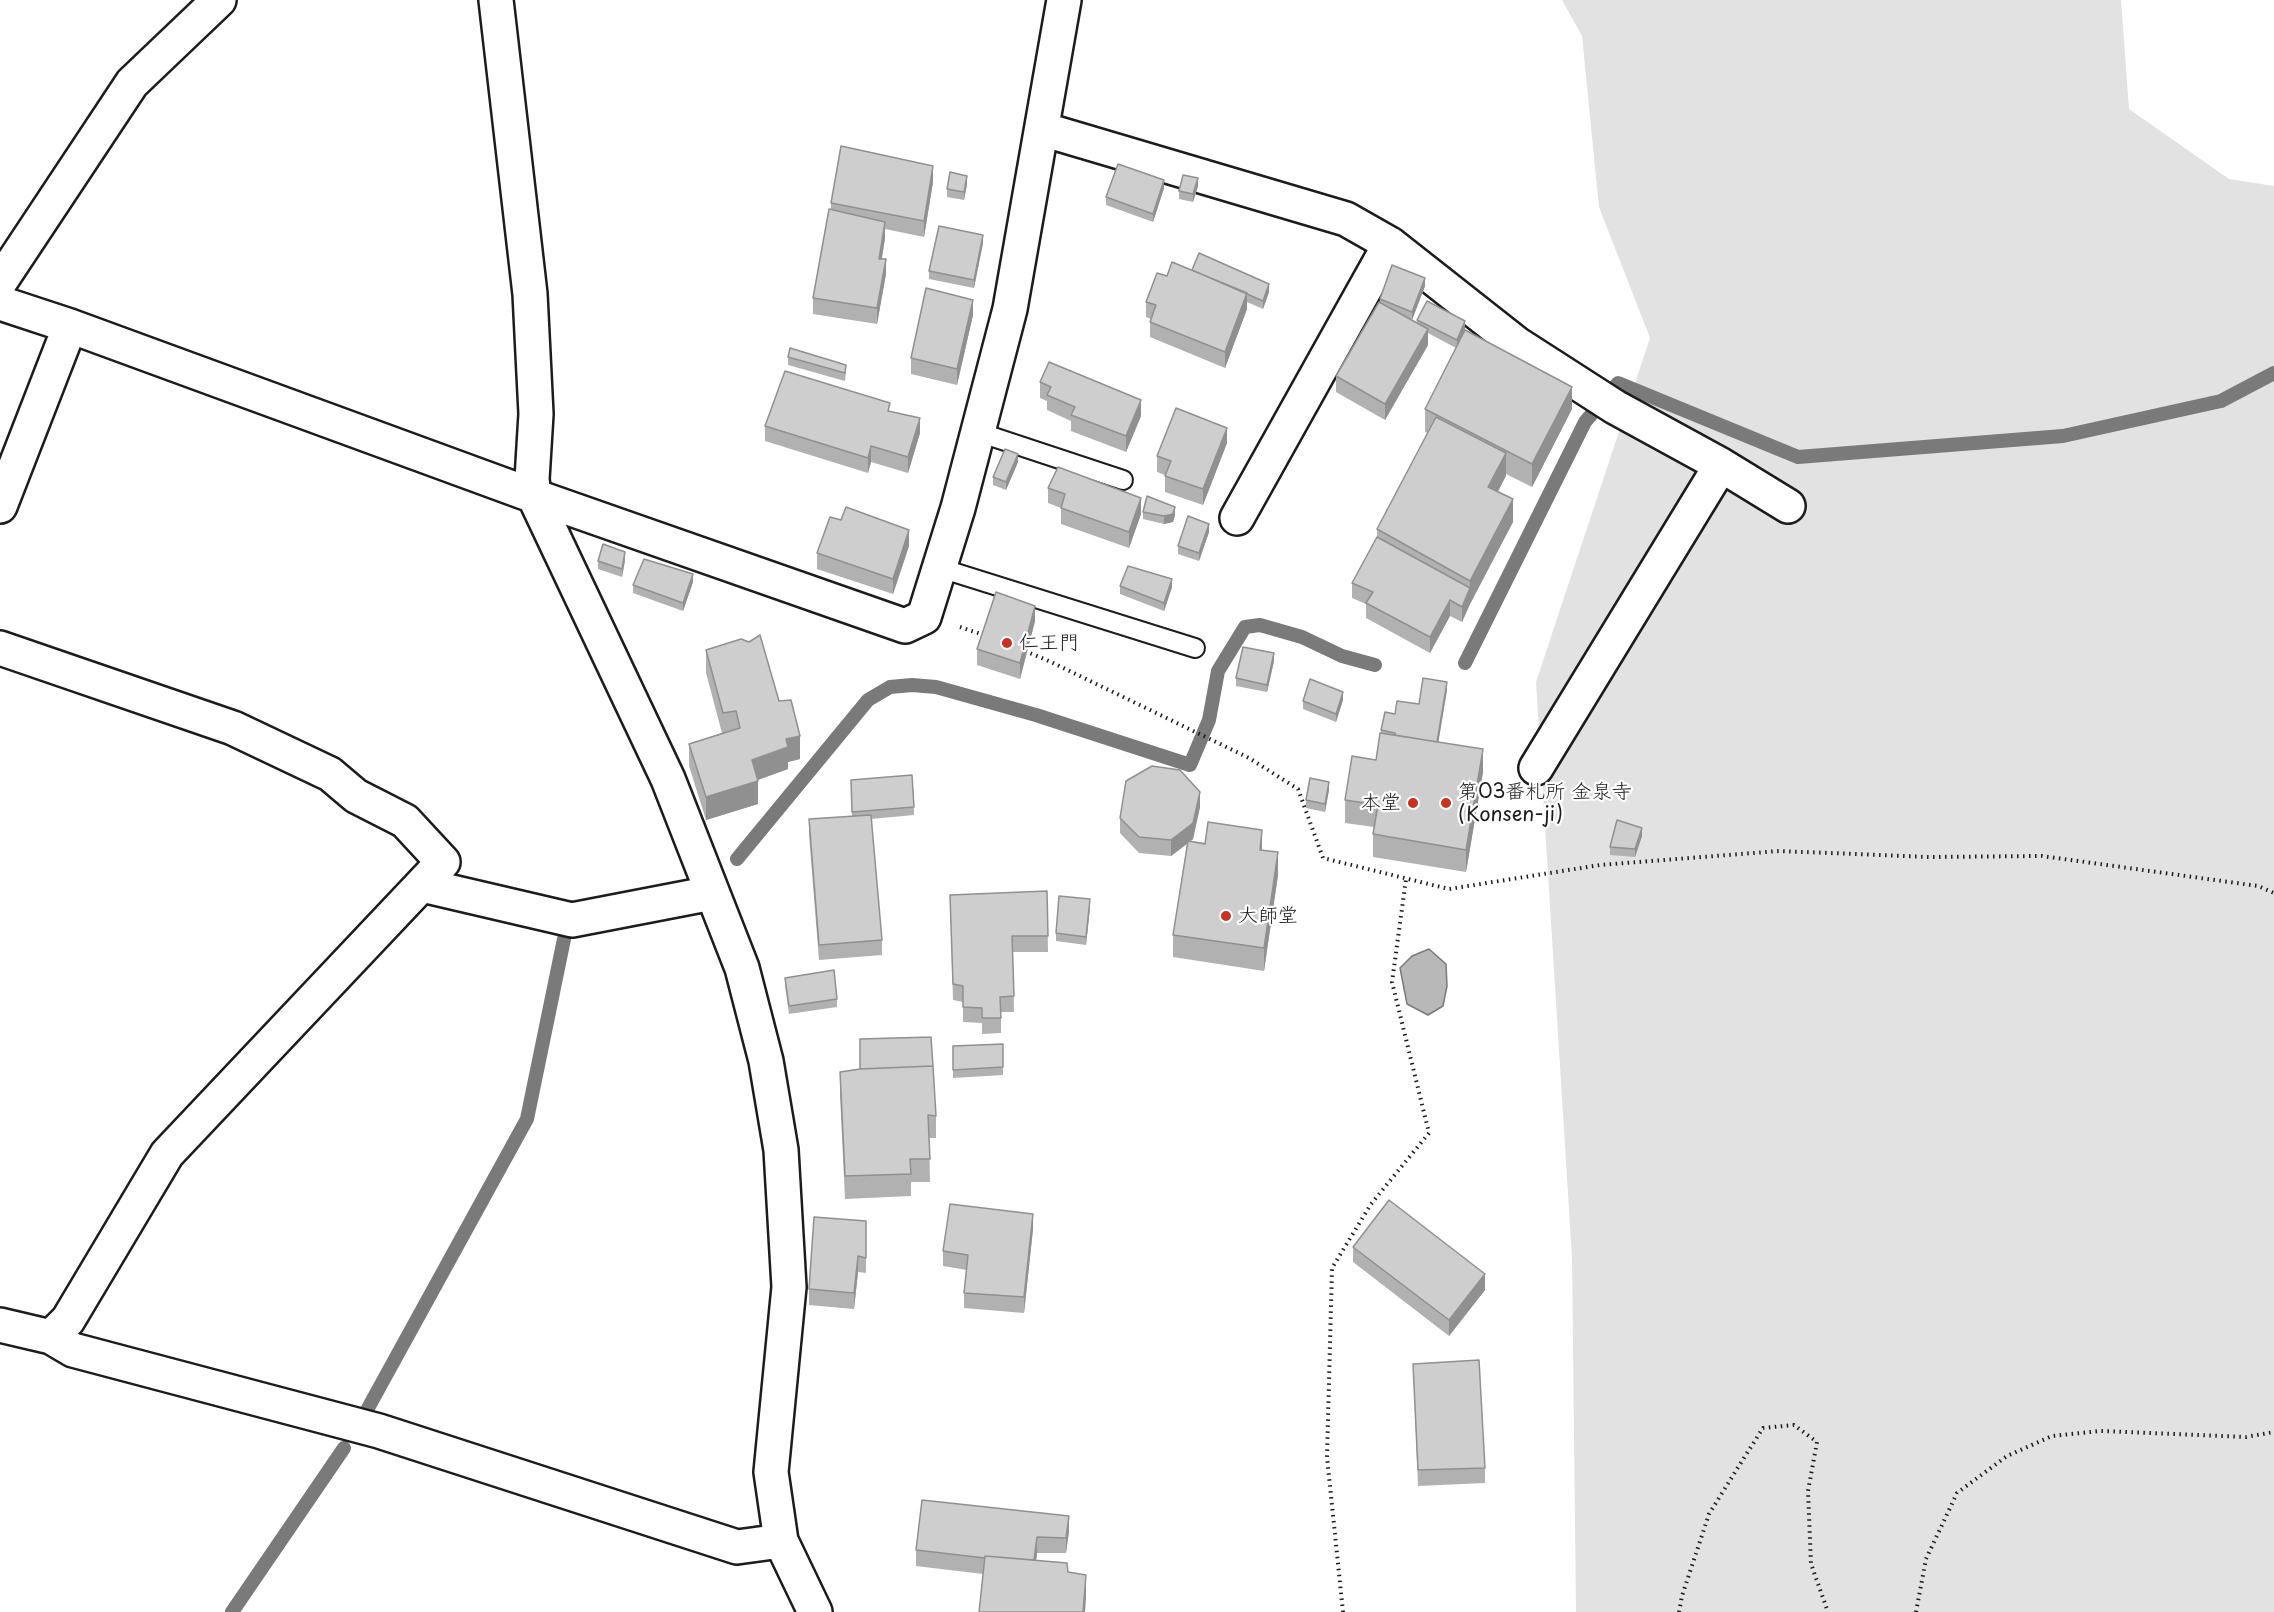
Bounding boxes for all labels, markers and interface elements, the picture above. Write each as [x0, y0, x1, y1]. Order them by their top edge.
place label: 仁王門 [1019, 631, 1079, 655]
marker: 仁王門 [1000, 636, 1014, 650]
place label: 第03番札所 金泉寺 (Konsen-ji) [1458, 780, 1632, 827]
place label: 本堂 [1361, 791, 1401, 815]
marker: 本堂 [1406, 796, 1420, 810]
marker: 第03番札所 金泉寺 (Konsen-ji) [1439, 796, 1453, 810]
place label: 大師堂 [1238, 904, 1298, 928]
marker: 大師堂 [1219, 909, 1233, 923]

